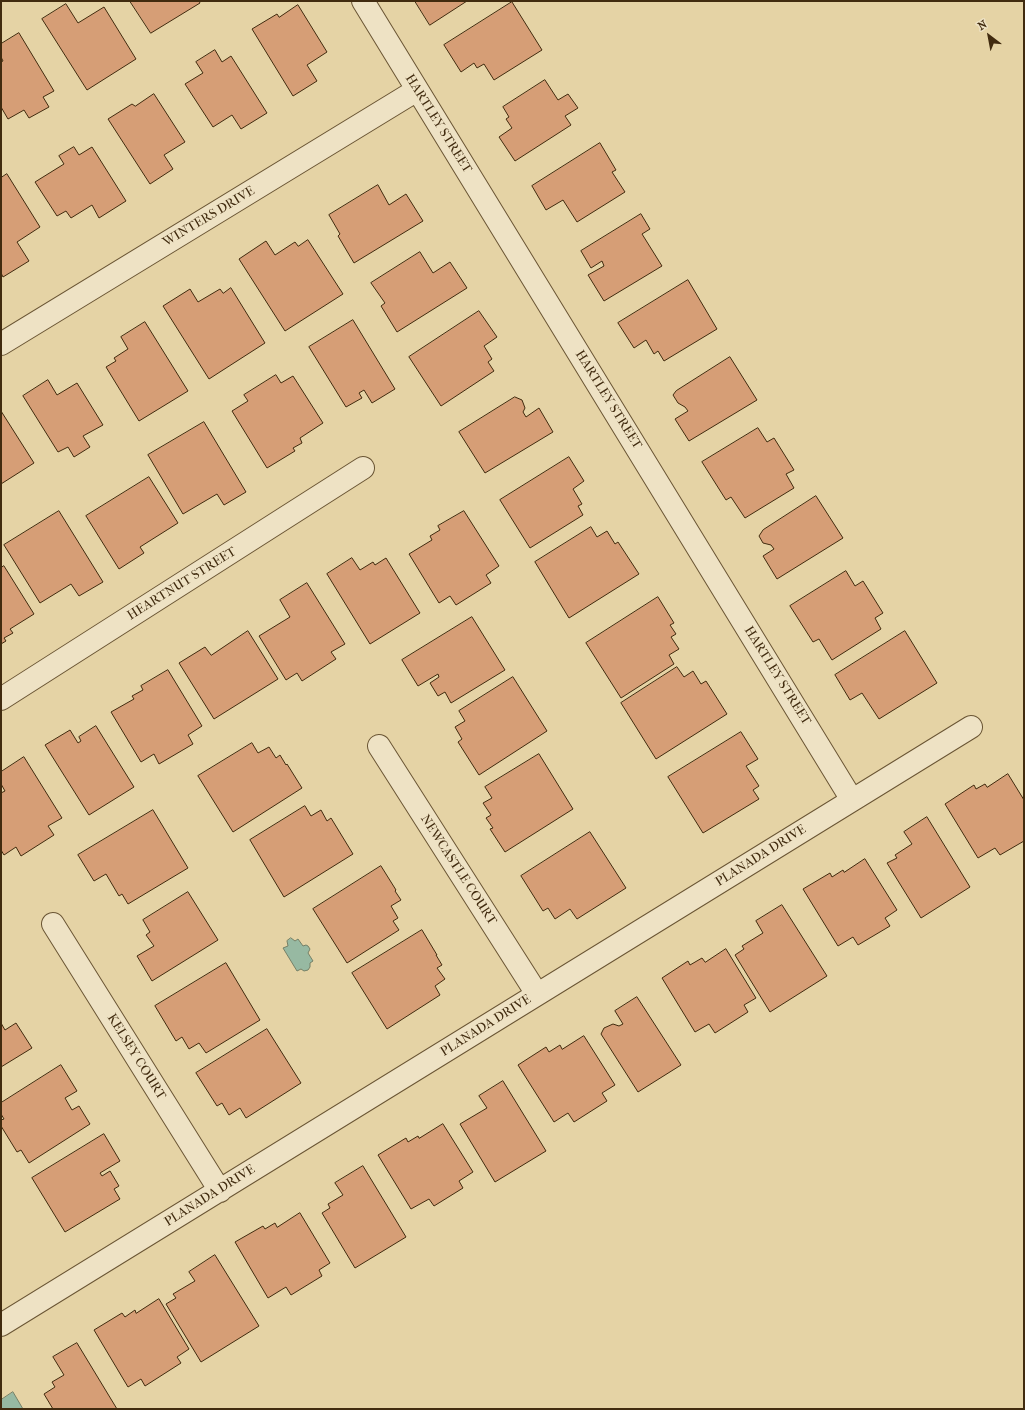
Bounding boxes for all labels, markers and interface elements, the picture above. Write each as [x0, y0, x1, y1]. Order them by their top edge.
north arrow [969, 16, 1009, 56]
text: N [975, 18, 989, 33]
street label: HARTLEY STREET [401, 72, 475, 176]
street label: WINTERS DRIVE [160, 184, 258, 250]
street label: HARTLEY STREET [571, 348, 645, 452]
street label: HEARTNUT STREET [125, 544, 239, 624]
street label: HARTLEY STREET [740, 624, 814, 728]
street label: NEWCASTLE COURT [417, 812, 499, 928]
street label: PLANADA DRIVE [713, 822, 809, 890]
street label: PLANADA DRIVE [438, 992, 534, 1060]
street label: KELSEY COURT [103, 1011, 169, 1103]
street label: PLANADA DRIVE [162, 1162, 258, 1230]

